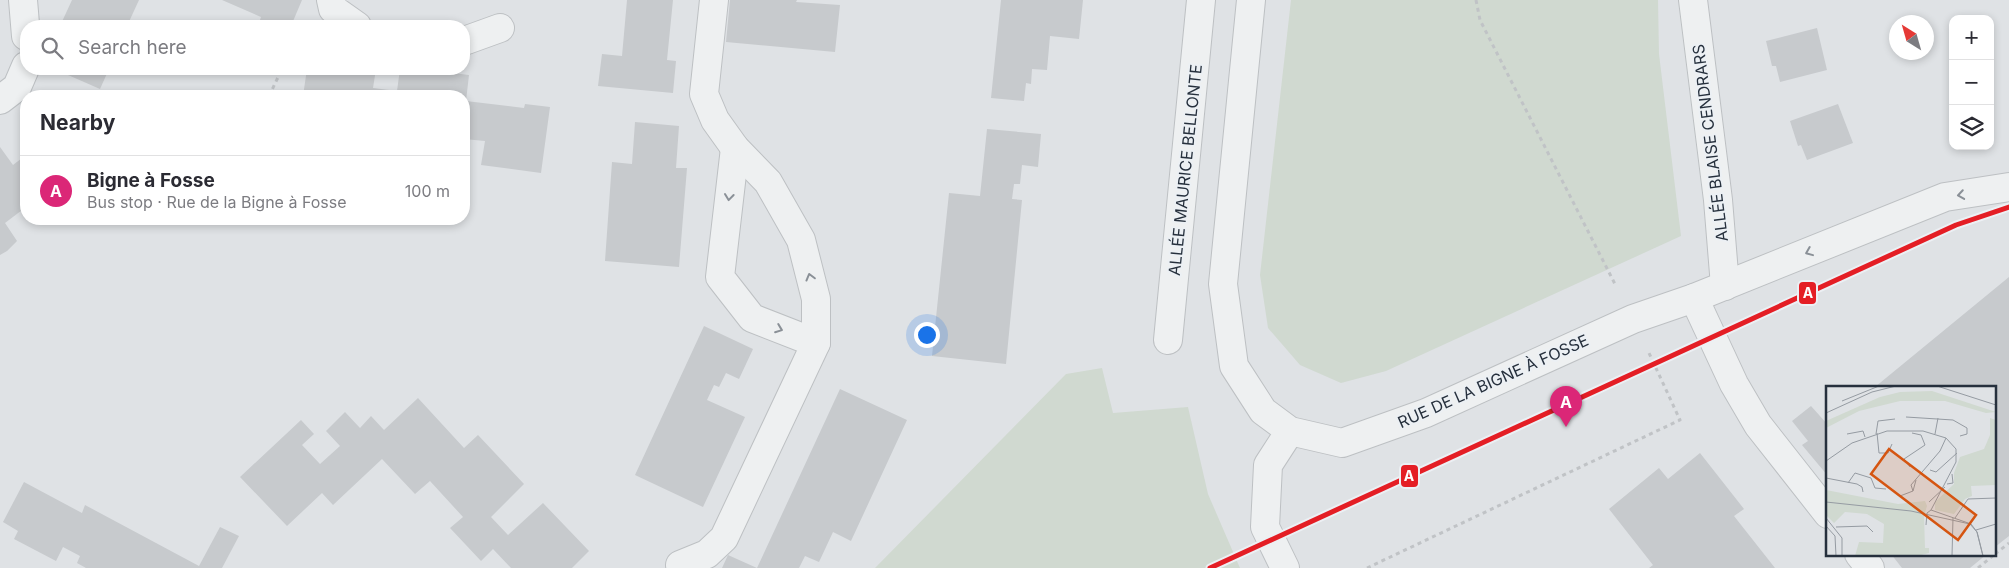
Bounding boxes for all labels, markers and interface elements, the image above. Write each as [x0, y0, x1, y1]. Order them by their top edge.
north arrow [1889, 15, 1934, 60]
map controls [1949, 15, 1994, 150]
button: + [1949, 15, 1994, 60]
search box [20, 20, 470, 75]
icon: search [38, 34, 66, 62]
text: Search here [78, 36, 187, 59]
street label: ALLÉE BLAISE CENDRARS [1688, 43, 1732, 243]
button: − [1949, 60, 1994, 105]
street label: ALLÉE MAURICE BELLONTE [1164, 63, 1206, 277]
button: layers [1949, 105, 1994, 150]
text: Nearby [40, 110, 115, 135]
text: Bigne à Fosse [87, 169, 215, 192]
text: A [50, 181, 62, 201]
text: 100 m [405, 181, 450, 201]
one-way arrow [1956, 189, 1965, 199]
text: Bus stop · Rue de la Bigne à Fosse [87, 192, 347, 212]
one-way arrow [724, 193, 735, 201]
one-way arrow [1805, 246, 1814, 256]
one-way arrow [806, 274, 816, 282]
line badge: A [1798, 281, 1817, 305]
text: A [1803, 284, 1814, 301]
your location [914, 322, 940, 348]
one-way arrow [774, 323, 783, 333]
street label: RUE DE LA BIGNE À FOSSE [1395, 330, 1591, 432]
pin: A [1550, 386, 1582, 427]
inset map [1826, 386, 1996, 556]
line badge: A [1400, 464, 1419, 488]
text: A [1404, 467, 1415, 484]

